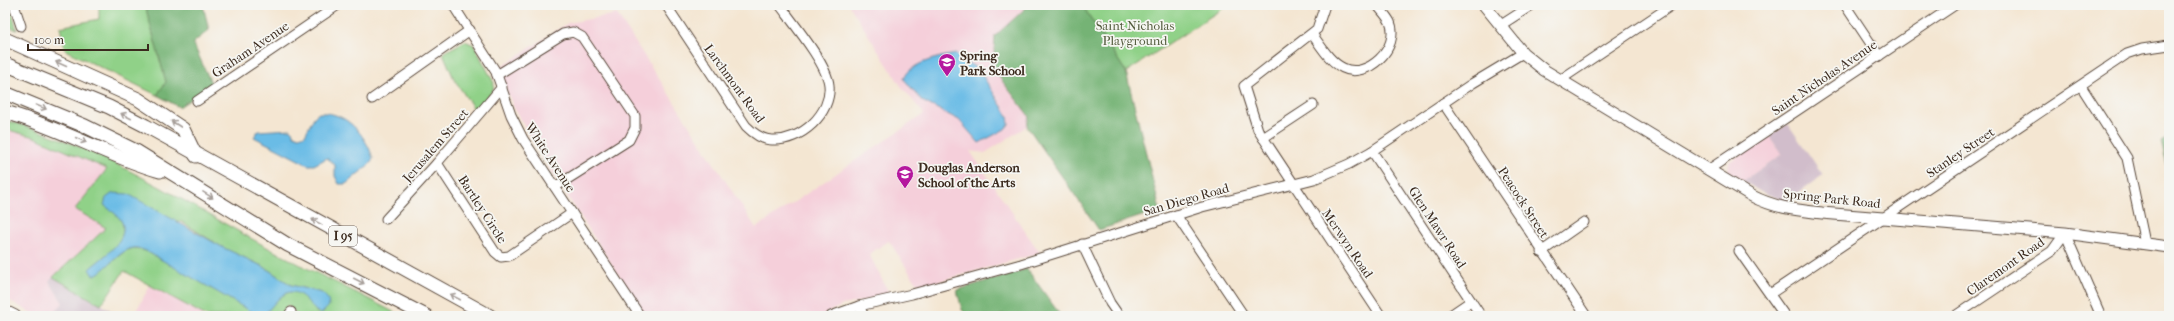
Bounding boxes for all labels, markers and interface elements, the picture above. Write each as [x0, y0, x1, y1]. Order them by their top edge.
street label: Graham Avenue [209, 18, 292, 81]
park label: Saint Nicholas Playground [1096, 18, 1175, 48]
scale bar [28, 26, 148, 52]
text: 100 m [34, 33, 64, 47]
street label: Saint Nicholas Avenue [1769, 36, 1880, 118]
street label: Larchmont Road [701, 41, 769, 126]
place label: Spring Park School [960, 48, 1025, 78]
school or university icon: Spring Park School [937, 52, 957, 77]
one-way arrow [55, 60, 67, 67]
one-way arrow [35, 104, 47, 112]
street label: Jerusalem Street [399, 105, 472, 186]
one-way arrow [120, 112, 132, 119]
street label: White Avenue [522, 119, 579, 195]
one-way arrow [170, 120, 181, 128]
street label: Stanley Street [1923, 124, 1997, 181]
one-way arrow [75, 137, 87, 144]
place label: Douglas Anderson School of the Arts [918, 160, 1020, 190]
school or university icon: Douglas Anderson School of the Arts [895, 164, 915, 189]
street label: Peacock Street [1495, 164, 1552, 241]
street label: Bartley Circle [455, 173, 510, 246]
street label: San Diego Road [1142, 180, 1232, 219]
street label: Glen Mawr Road [1406, 184, 1470, 272]
street label: Spring Park Road [1782, 186, 1882, 211]
one-way arrow [203, 191, 214, 200]
street label: Merwyn Road [1319, 206, 1377, 281]
one-way arrow [311, 217, 323, 225]
road number: I 95 [329, 226, 357, 246]
street label: Claremont Road [1964, 234, 2048, 299]
one-way arrow [352, 278, 364, 286]
one-way arrow [450, 293, 462, 301]

